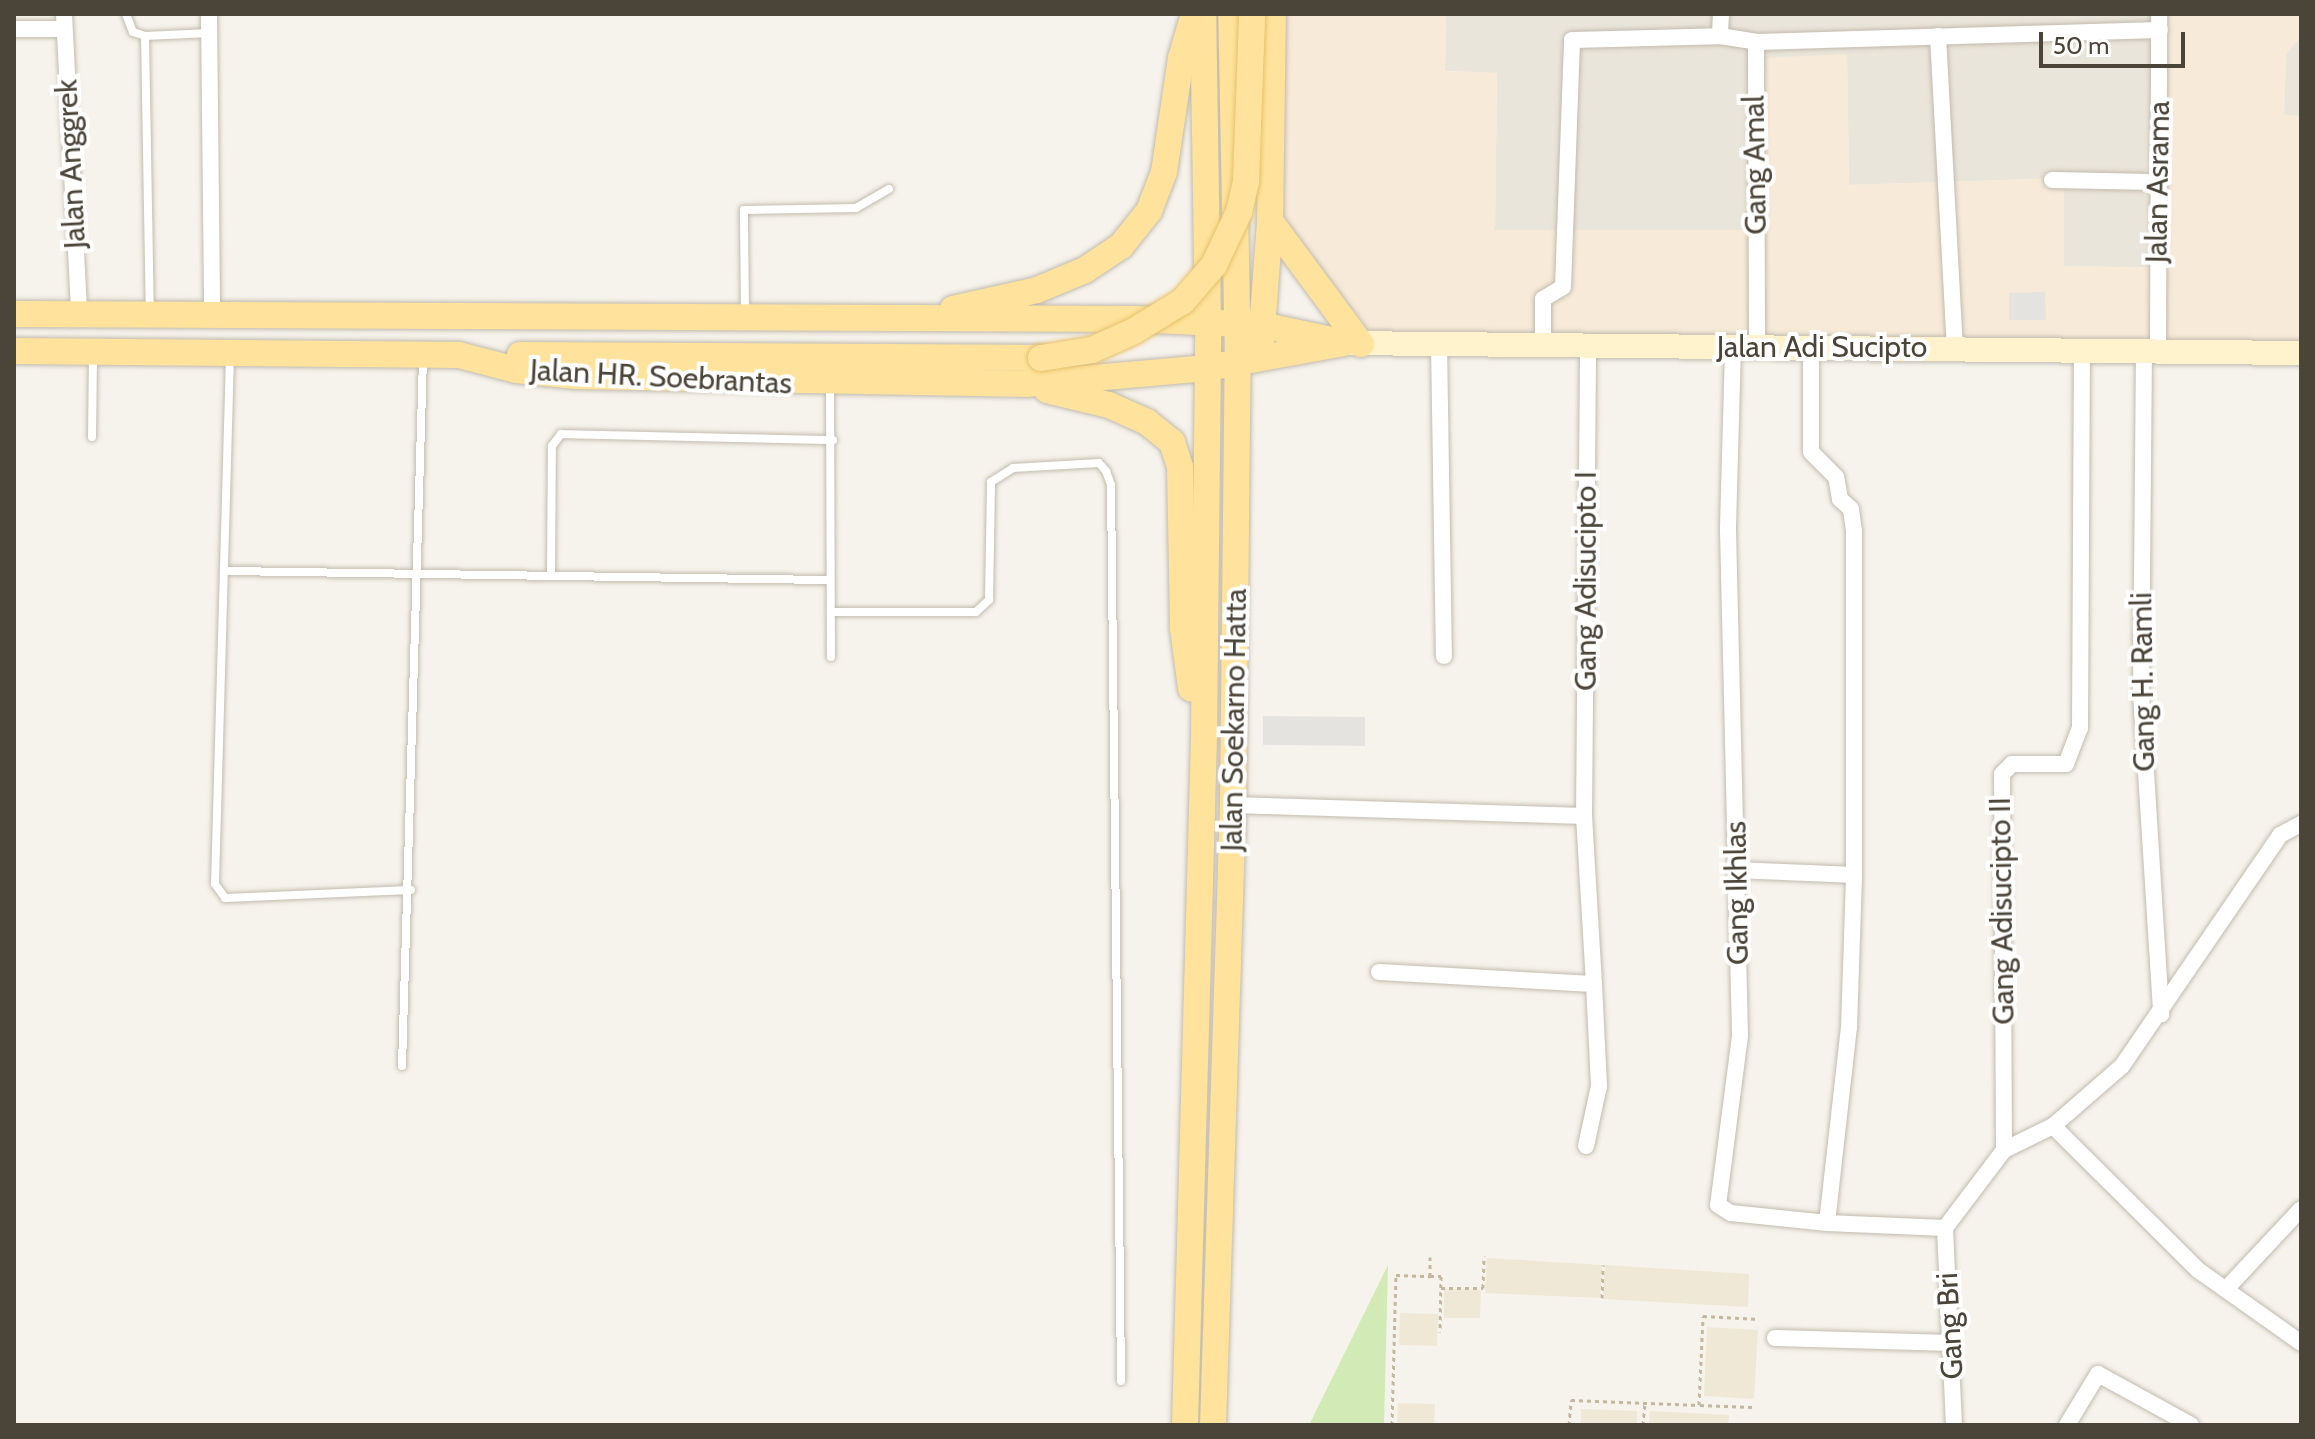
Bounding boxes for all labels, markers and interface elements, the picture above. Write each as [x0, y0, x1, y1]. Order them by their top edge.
scale bar [2043, 16, 2189, 66]
text: 50 m [2053, 31, 2109, 60]
street label: Jalan Anggrek [49, 78, 93, 250]
street label: Gang Amal [1736, 95, 1774, 235]
street label: Jalan Asrama [2139, 101, 2177, 263]
street label: Jalan Adi Sucipto [1717, 329, 1927, 365]
street label: Jalan HR. Soebrantas [529, 352, 793, 402]
street label: Gang Adisucipto I [1568, 471, 1604, 691]
street label: Jalan Soekarno Hatta [1214, 588, 1254, 852]
street label: Gang H. Ramli [2123, 592, 2163, 772]
street label: Gang Adisucipto II [1982, 797, 2022, 1025]
street label: Gang Ikhlas [1718, 821, 1756, 965]
street label: Gang Bri [1929, 1272, 1971, 1380]

